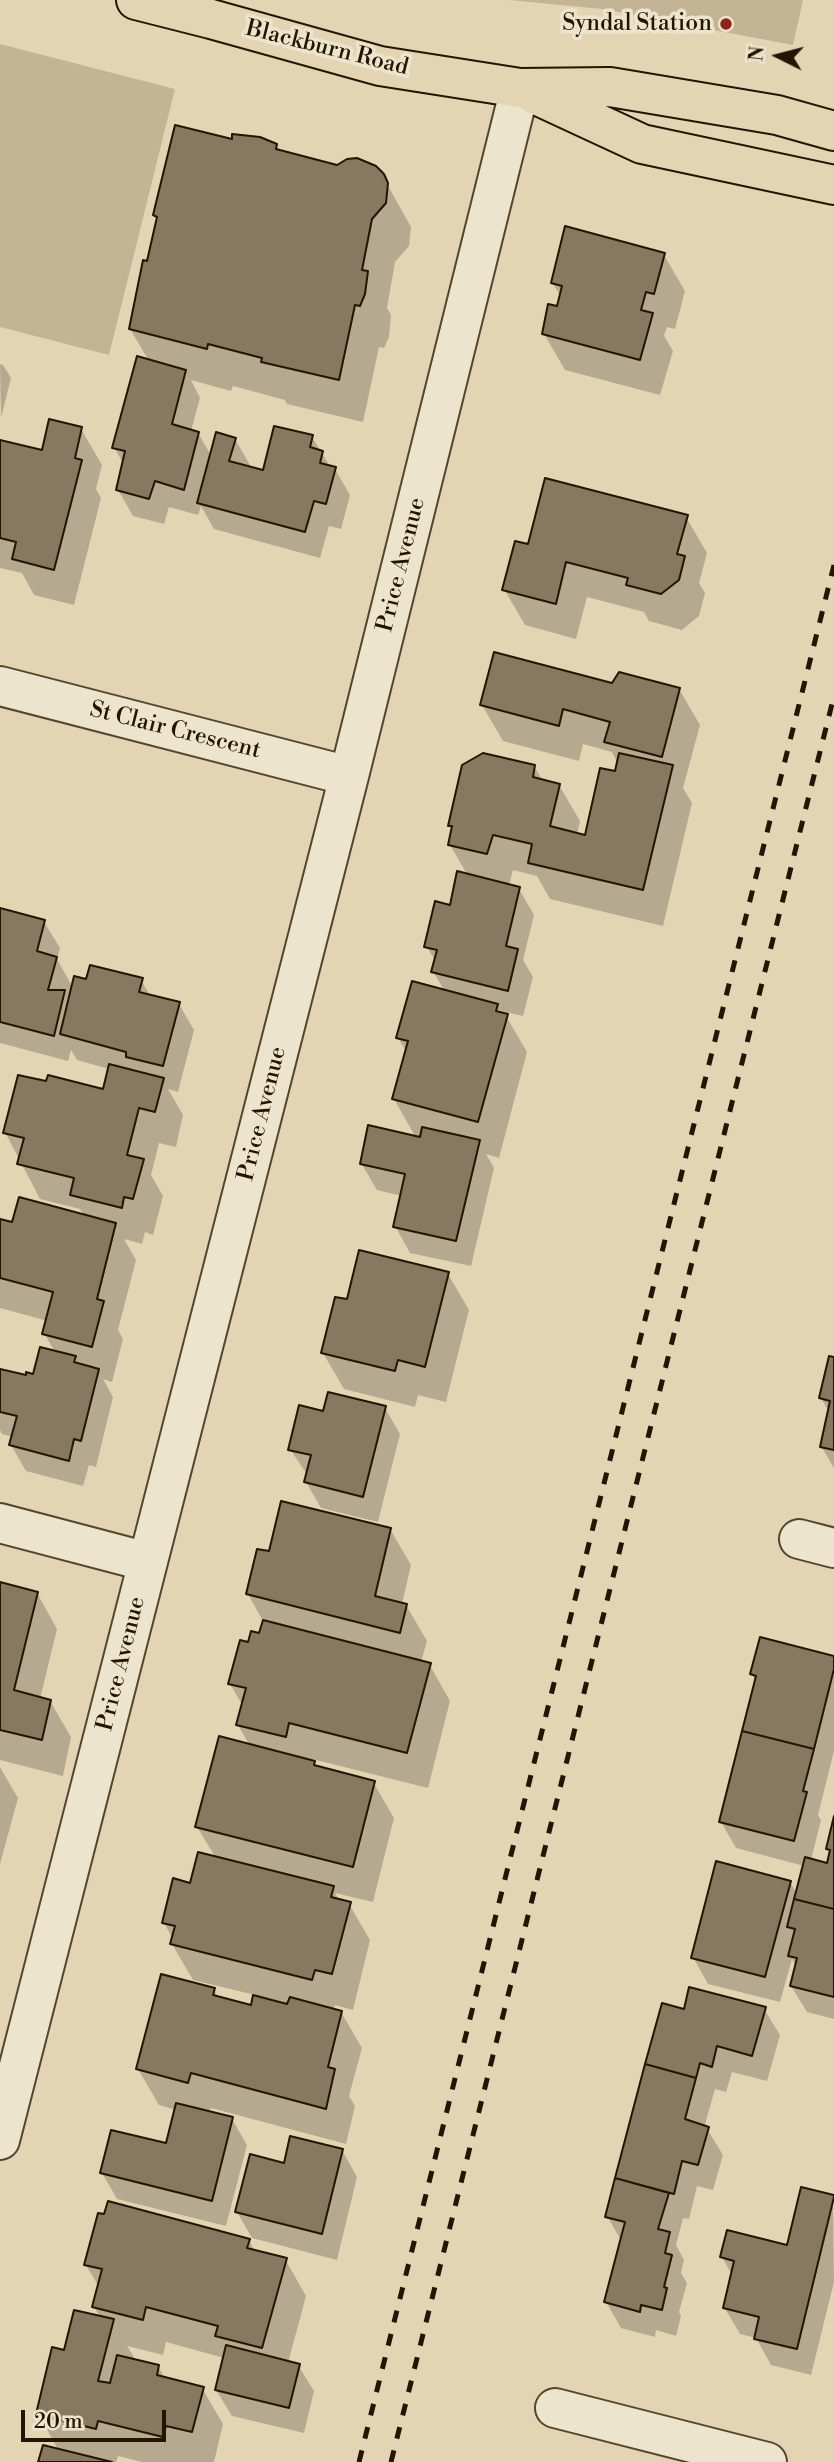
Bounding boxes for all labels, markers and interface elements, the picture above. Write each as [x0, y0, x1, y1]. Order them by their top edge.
place label: Syndal Station [562, 10, 712, 38]
street label: Blackburn Road [243, 15, 411, 83]
marker: Syndal Station [718, 16, 734, 32]
north arrow [743, 21, 813, 91]
text: N [744, 45, 770, 63]
street label: Price Avenue [372, 495, 432, 635]
street label: St Clair Crescent [87, 696, 263, 766]
street label: Price Avenue [233, 1044, 293, 1184]
street label: Price Avenue [92, 1594, 152, 1734]
scale bar [24, 2396, 170, 2440]
text: 20 m [34, 2409, 83, 2435]

